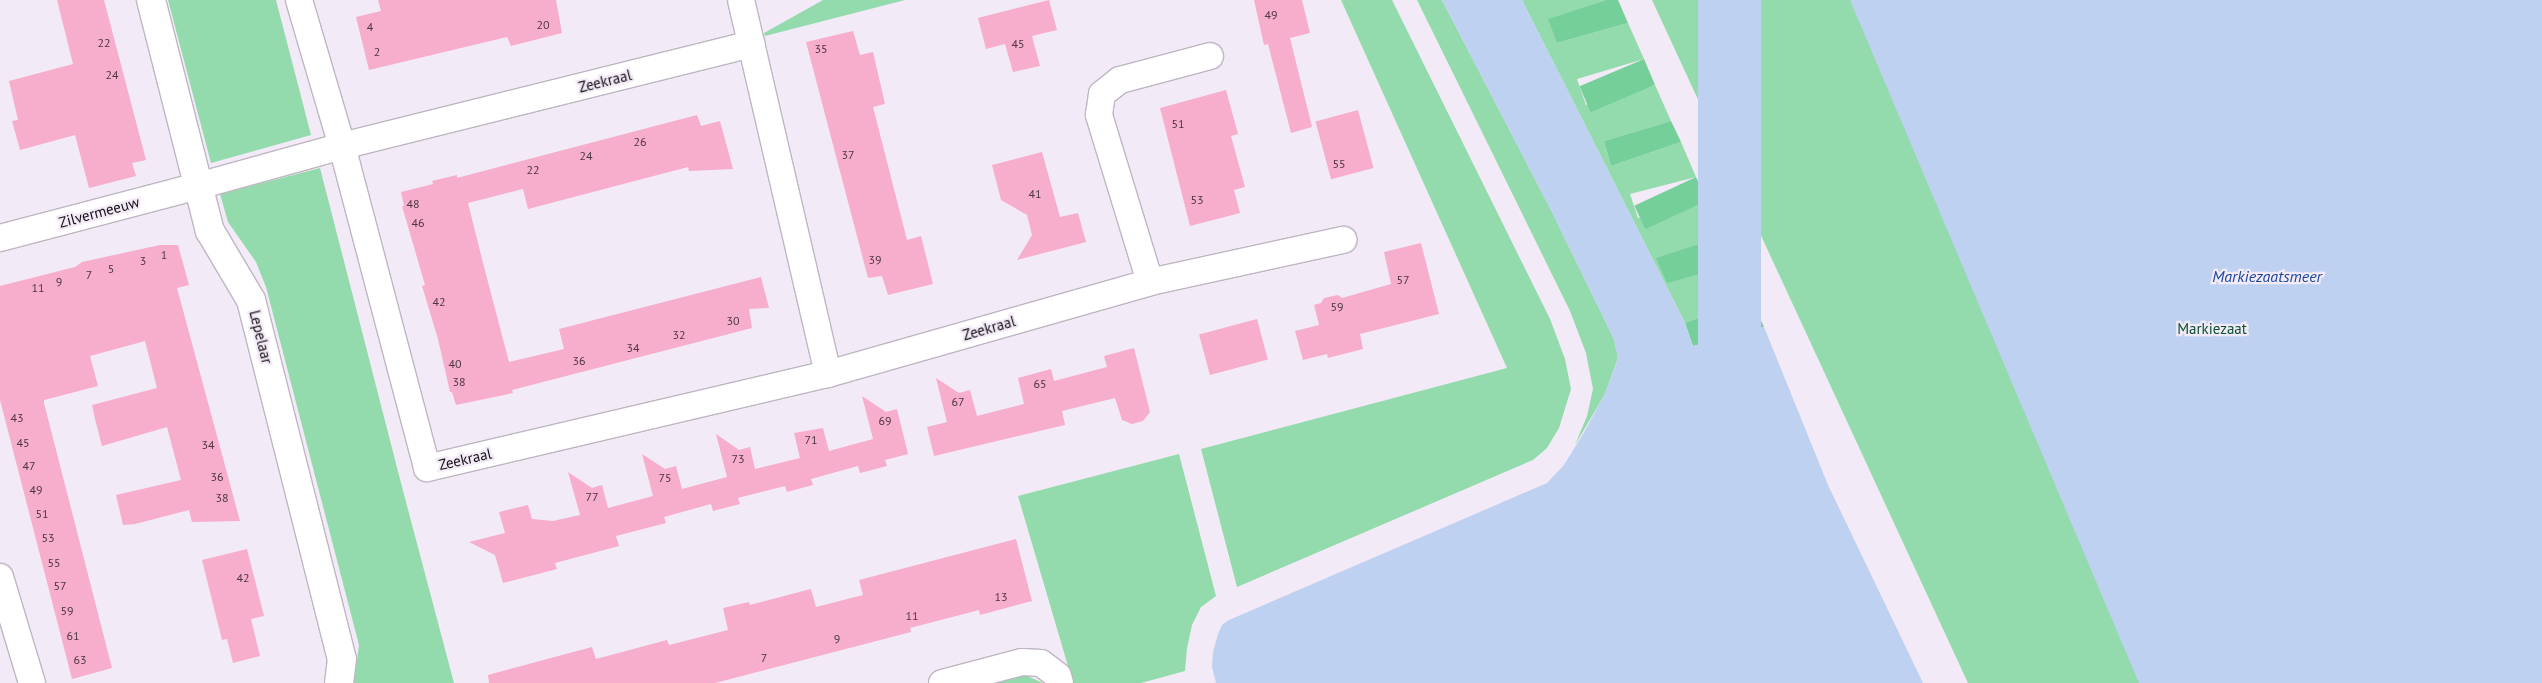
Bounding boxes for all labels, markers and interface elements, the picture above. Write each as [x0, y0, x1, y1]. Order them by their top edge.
house number: 49 [1264, 8, 1278, 22]
house number: 20 [536, 18, 550, 32]
house number: 4 [367, 20, 373, 34]
house number: 22 [97, 36, 111, 50]
house number: 45 [1011, 37, 1025, 51]
house number: 35 [814, 42, 828, 56]
house number: 2 [374, 45, 380, 59]
street label: Zeekraal [577, 66, 633, 96]
house number: 24 [105, 68, 119, 82]
house number: 51 [1171, 117, 1185, 131]
house number: 26 [633, 135, 647, 149]
house number: 37 [841, 148, 855, 162]
house number: 24 [579, 149, 593, 163]
house number: 55 [1332, 157, 1346, 171]
house number: 22 [526, 163, 540, 177]
house number: 41 [1028, 187, 1042, 201]
street label: Zilvermeeuw [57, 193, 141, 231]
house number: 53 [1190, 193, 1204, 207]
house number: 48 [406, 197, 420, 211]
house number: 46 [411, 216, 425, 230]
house number: 1 [161, 248, 167, 262]
house number: 39 [868, 253, 882, 267]
house number: 3 [140, 254, 146, 268]
house number: 5 [108, 262, 114, 276]
water label: Markiezaatsmeer [2212, 266, 2322, 286]
house number: 7 [86, 268, 92, 282]
house number: 57 [1396, 273, 1410, 287]
house number: 9 [56, 275, 62, 289]
house number: 11 [31, 281, 45, 295]
house number: 42 [432, 295, 446, 309]
house number: 59 [1330, 300, 1344, 314]
street label: Lepelaar [246, 308, 276, 366]
street label: Zeekraal [961, 312, 1017, 344]
house number: 30 [726, 314, 740, 328]
park label: Markiezaat [2177, 320, 2247, 338]
house number: 32 [672, 328, 686, 342]
house number: 34 [626, 341, 640, 355]
house number: 36 [572, 354, 586, 368]
house number: 40 [448, 357, 462, 371]
house number: 38 [452, 375, 466, 389]
house number: 65 [1033, 377, 1047, 391]
house number: 67 [951, 395, 965, 409]
house number: 43 [10, 411, 24, 425]
house number: 69 [878, 414, 892, 428]
house number: 71 [804, 433, 818, 447]
house number: 45 [16, 436, 30, 450]
house number: 34 [201, 438, 215, 452]
street label: Zeekraal [437, 444, 493, 474]
house number: 73 [731, 452, 745, 466]
house number: 47 [22, 459, 36, 473]
house number: 36 [210, 470, 224, 484]
house number: 75 [658, 471, 672, 485]
house number: 49 [29, 483, 43, 497]
house number: 77 [585, 490, 599, 504]
house number: 38 [215, 491, 229, 505]
house number: 51 [35, 507, 49, 521]
house number: 53 [41, 531, 55, 545]
house number: 55 [47, 556, 61, 570]
house number: 42 [236, 571, 250, 585]
house number: 57 [53, 579, 67, 593]
house number: 13 [994, 590, 1008, 604]
house number: 59 [60, 604, 74, 618]
house number: 11 [905, 609, 919, 623]
house number: 61 [66, 629, 80, 643]
house number: 9 [834, 632, 840, 646]
house number: 7 [761, 651, 767, 665]
house number: 63 [73, 653, 87, 667]

